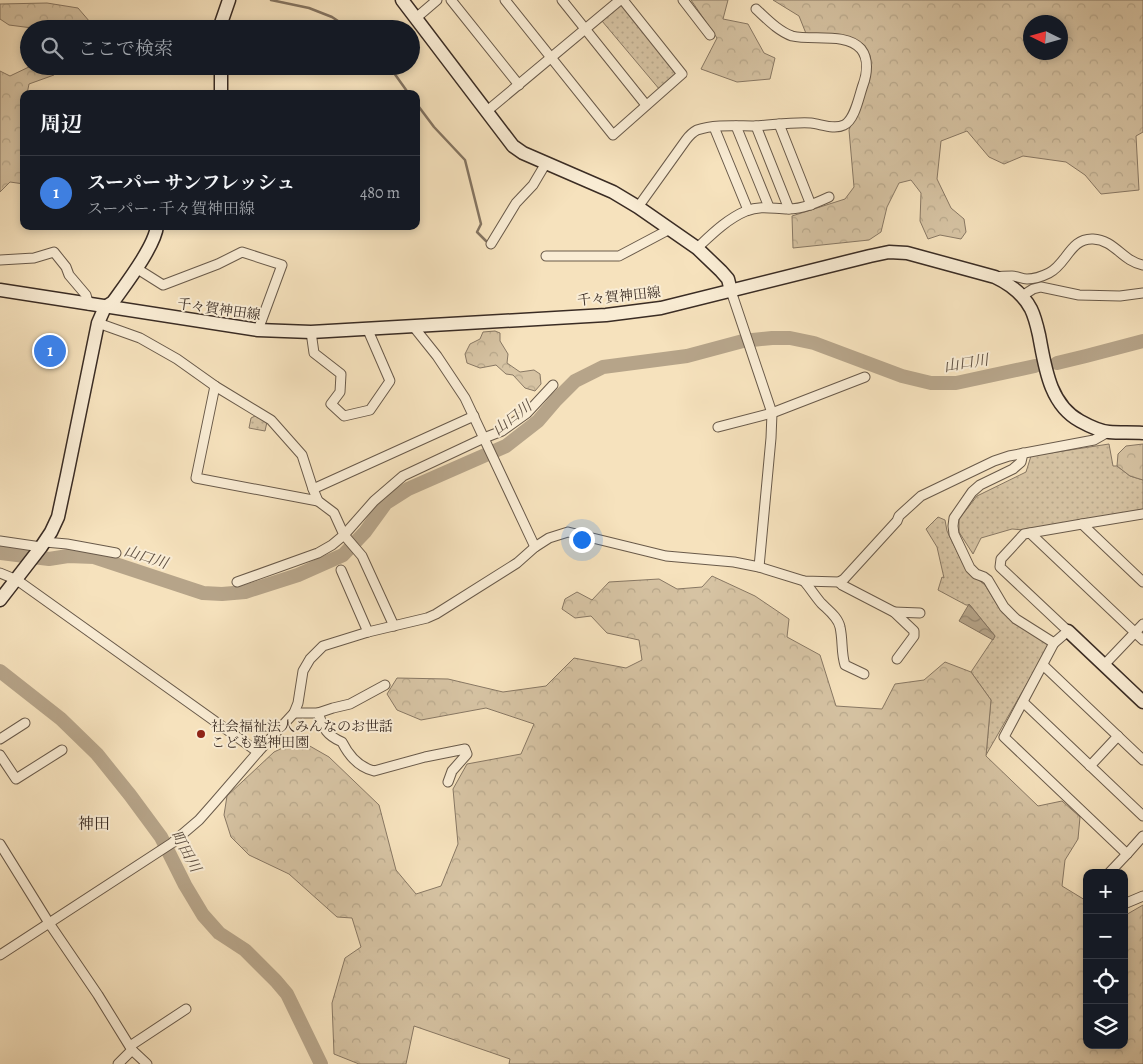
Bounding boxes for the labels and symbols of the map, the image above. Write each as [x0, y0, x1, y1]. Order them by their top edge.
north arrow [1023, 15, 1068, 60]
street label: 千々賀神田線 [576, 283, 662, 310]
street label: 千々賀神田線 [176, 294, 262, 325]
pin: 1 [34, 332, 66, 370]
water label: 山口川 [942, 349, 992, 376]
water label: 山口川 [488, 395, 537, 440]
your location [569, 527, 595, 553]
water label: 山口川 [122, 541, 172, 574]
place label: 社会福祉法人みんなのお世話 こども塾神田園 [211, 717, 393, 752]
marker: 社会福祉法人みんなのお世話 こども塾神田園 [195, 728, 207, 740]
district label: 神田 [78, 813, 110, 835]
water label: 町田川 [166, 826, 207, 877]

